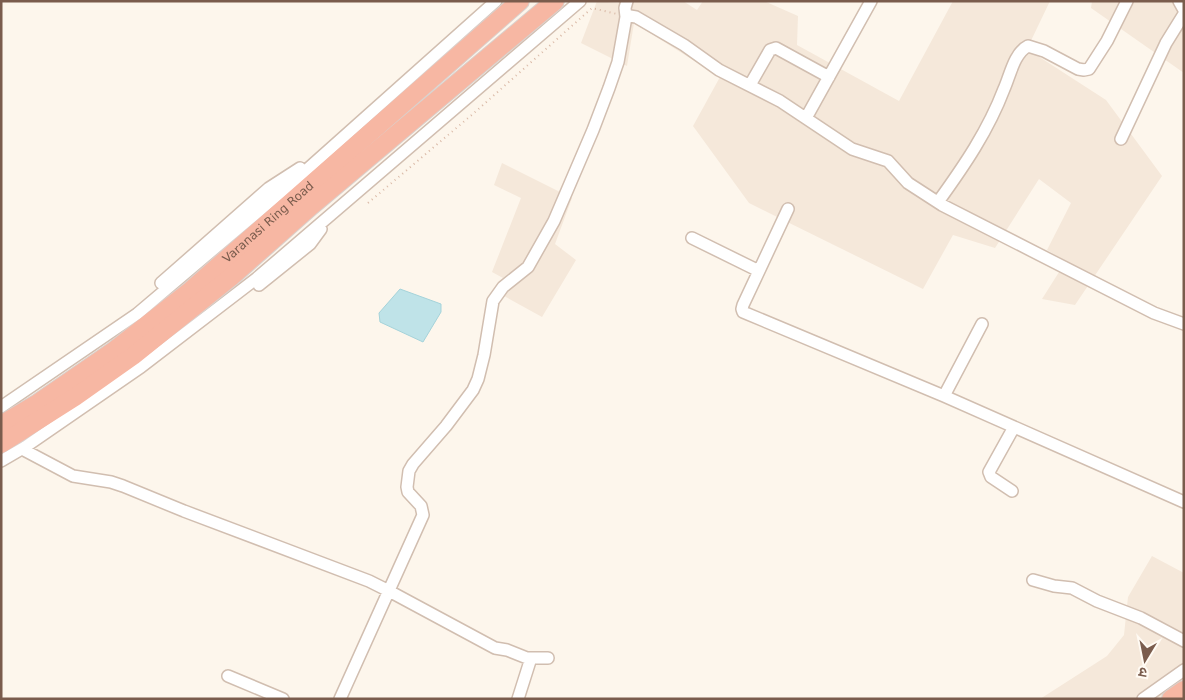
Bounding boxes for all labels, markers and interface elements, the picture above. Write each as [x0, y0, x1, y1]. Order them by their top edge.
street label: Varanasi Ring Road [220, 179, 316, 266]
north arrow [1120, 635, 1170, 685]
text: उ [1137, 664, 1148, 681]

